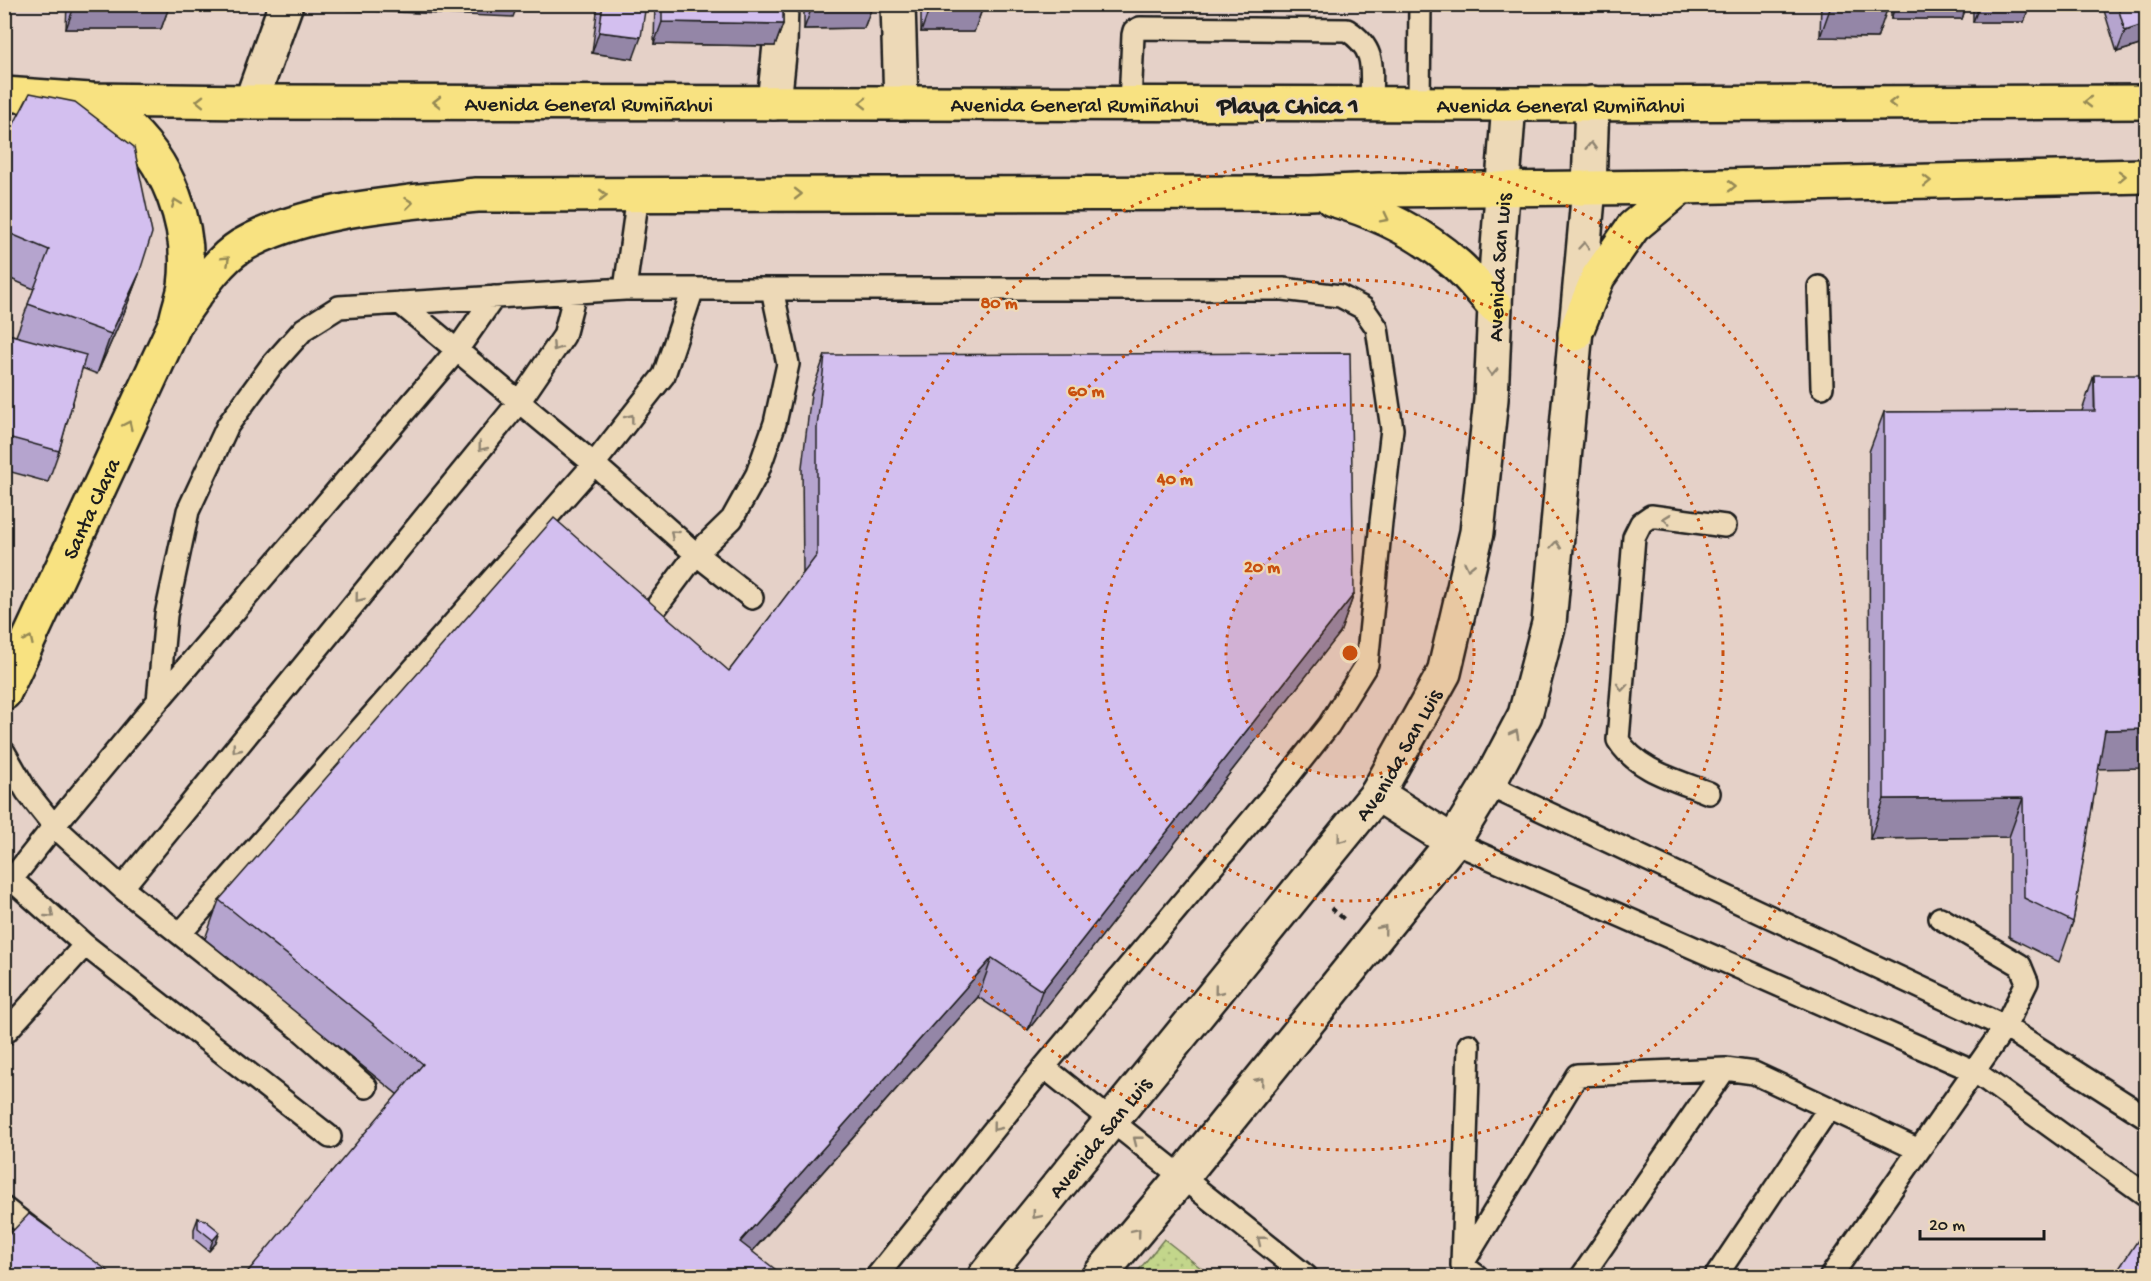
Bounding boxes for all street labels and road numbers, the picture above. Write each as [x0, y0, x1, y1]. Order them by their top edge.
street label: Avenida General Rumiñahui [464, 93, 713, 120]
street label: Avenida General Rumiñahui [950, 94, 1199, 121]
street label: Avenida General Rumiñahui [1436, 94, 1685, 121]
street label: Avenida San Luis [1484, 191, 1519, 342]
street label: Santa Clara [59, 454, 128, 564]
street label: Avenida San Luis [1351, 685, 1450, 828]
street label: Avenida San Luis [1045, 1072, 1159, 1205]

